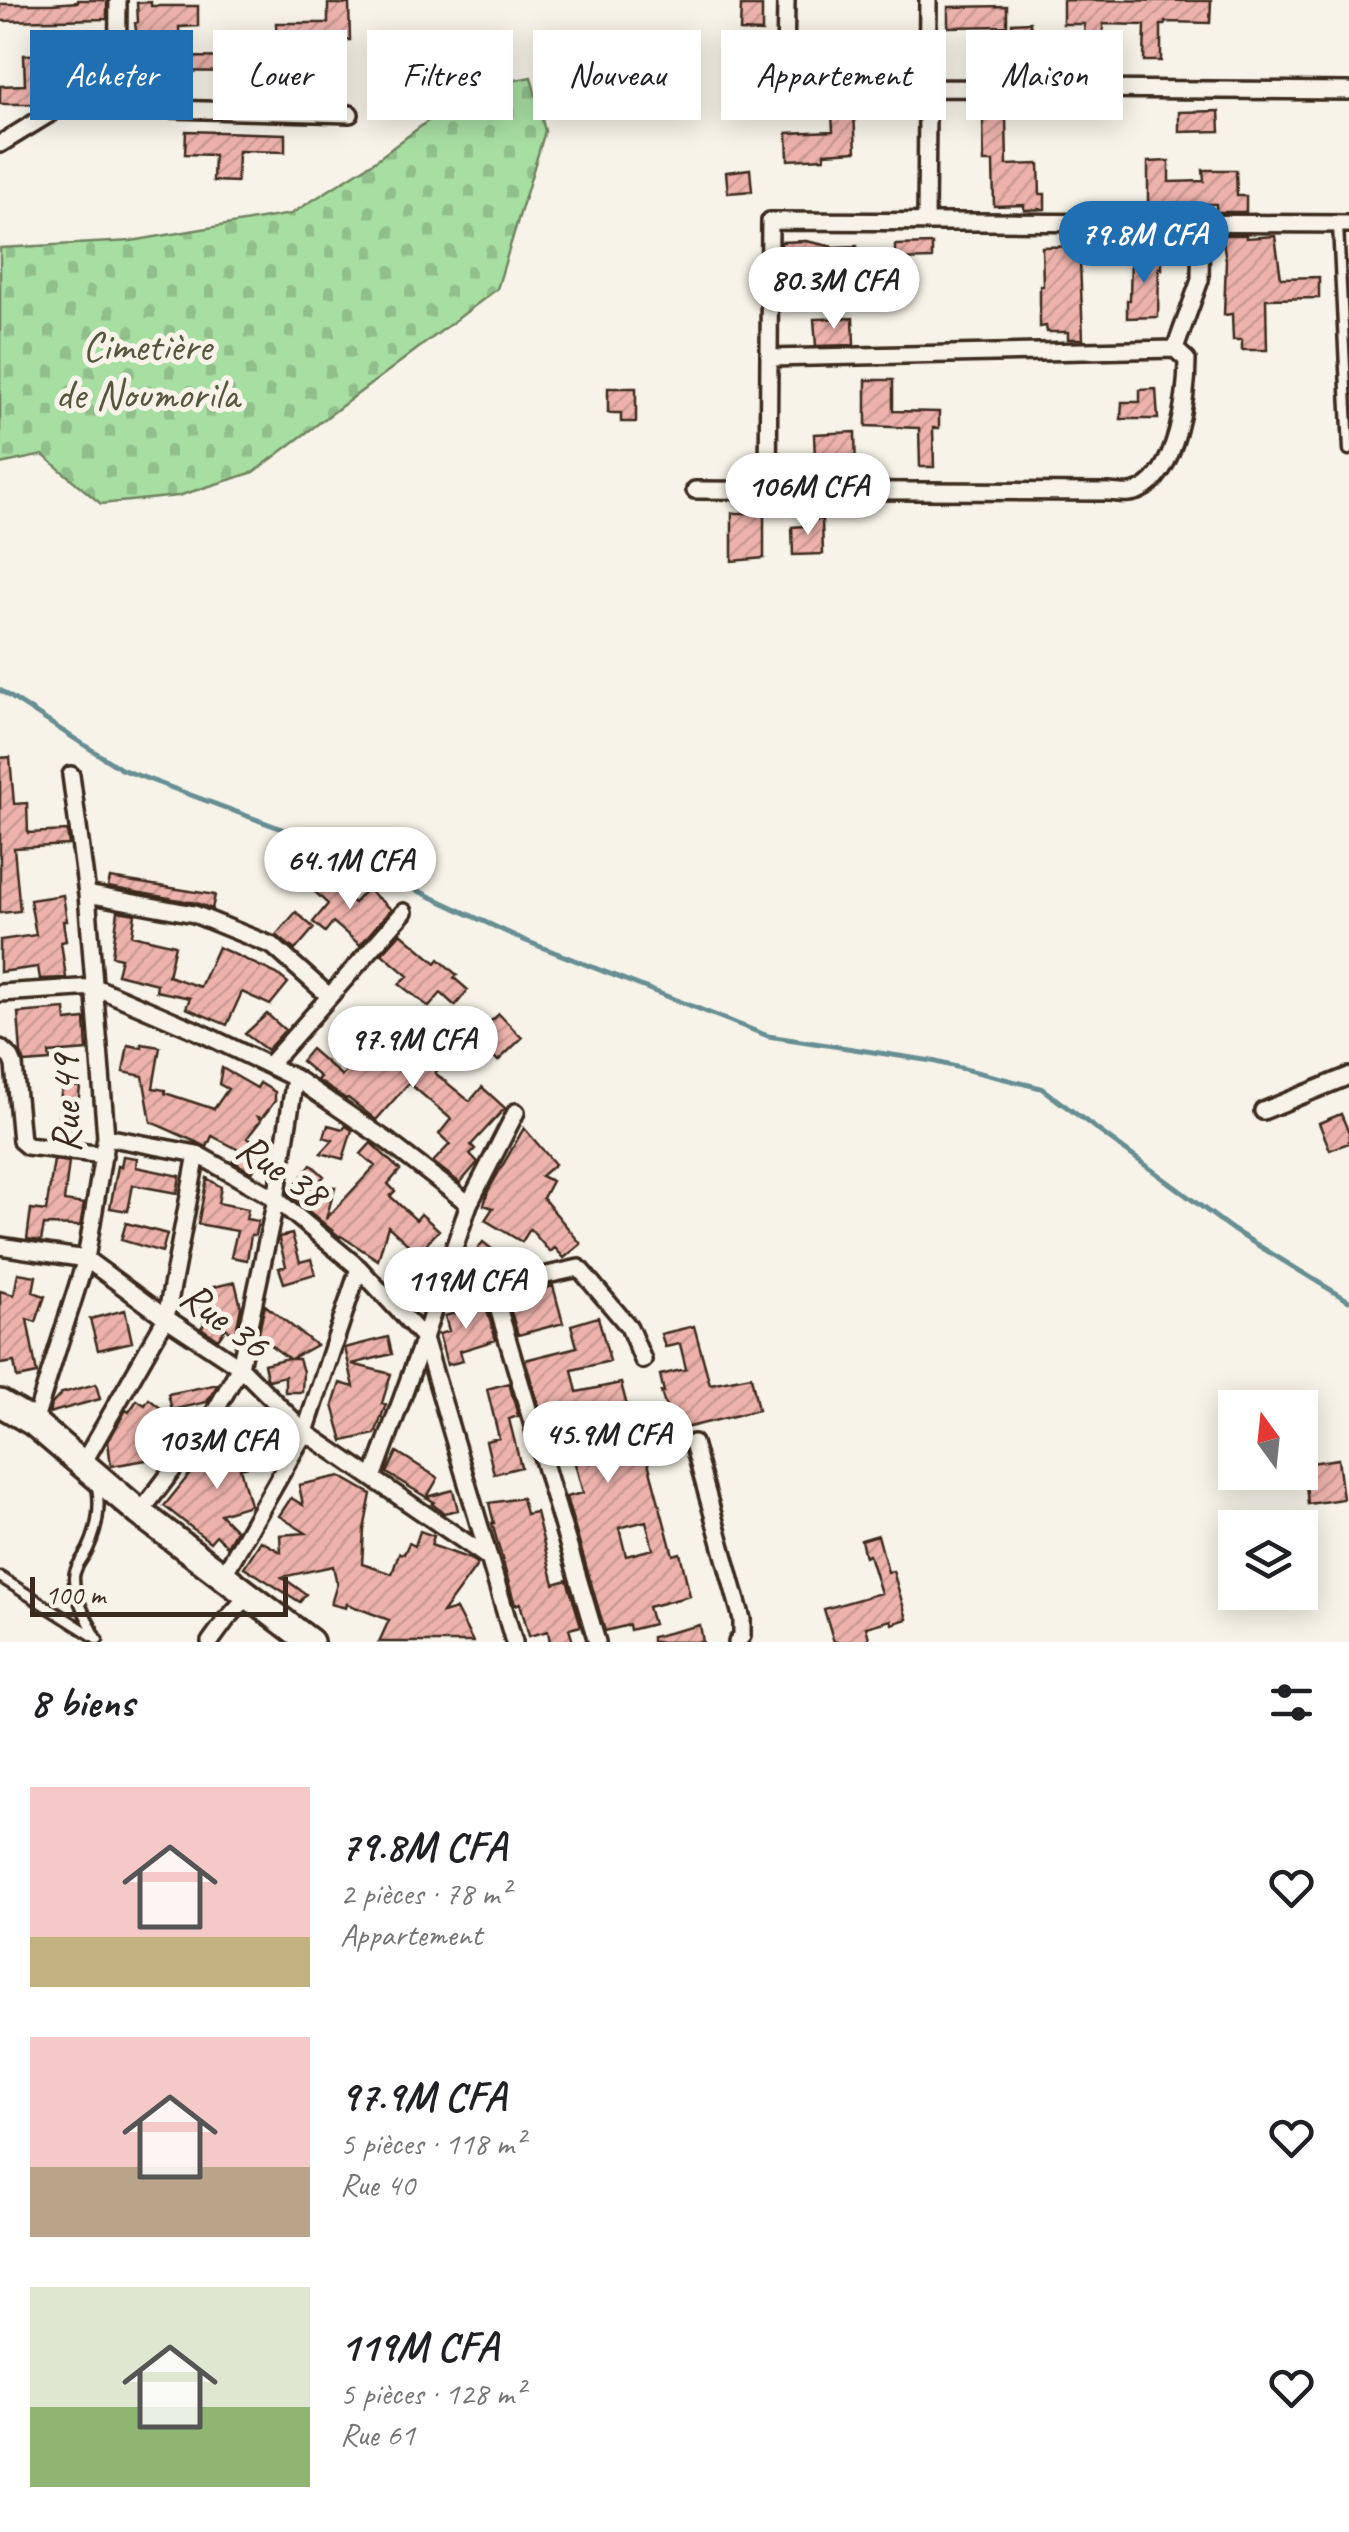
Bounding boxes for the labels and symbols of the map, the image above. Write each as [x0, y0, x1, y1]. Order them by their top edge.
pin: 79.8M CFA [1030, 201, 1258, 286]
pin: 80.3M CFA [720, 247, 948, 332]
park label: Cimetière de Noumorila [55, 320, 243, 421]
pin: 106M CFA [705, 453, 911, 538]
pin: 64.1M CFA [236, 827, 464, 912]
pin: 97.9M CFA [299, 1006, 527, 1091]
street label: Rue 49 [38, 1051, 93, 1154]
street label: Rue 38 [227, 1121, 341, 1222]
pin: 119M CFA [363, 1247, 569, 1332]
street label: Rue 36 [170, 1269, 281, 1372]
north arrow [1218, 1390, 1318, 1490]
pin: 45.9M CFA [494, 1401, 722, 1486]
pin: 103M CFA [114, 1407, 320, 1492]
scale bar [30, 1572, 288, 1616]

